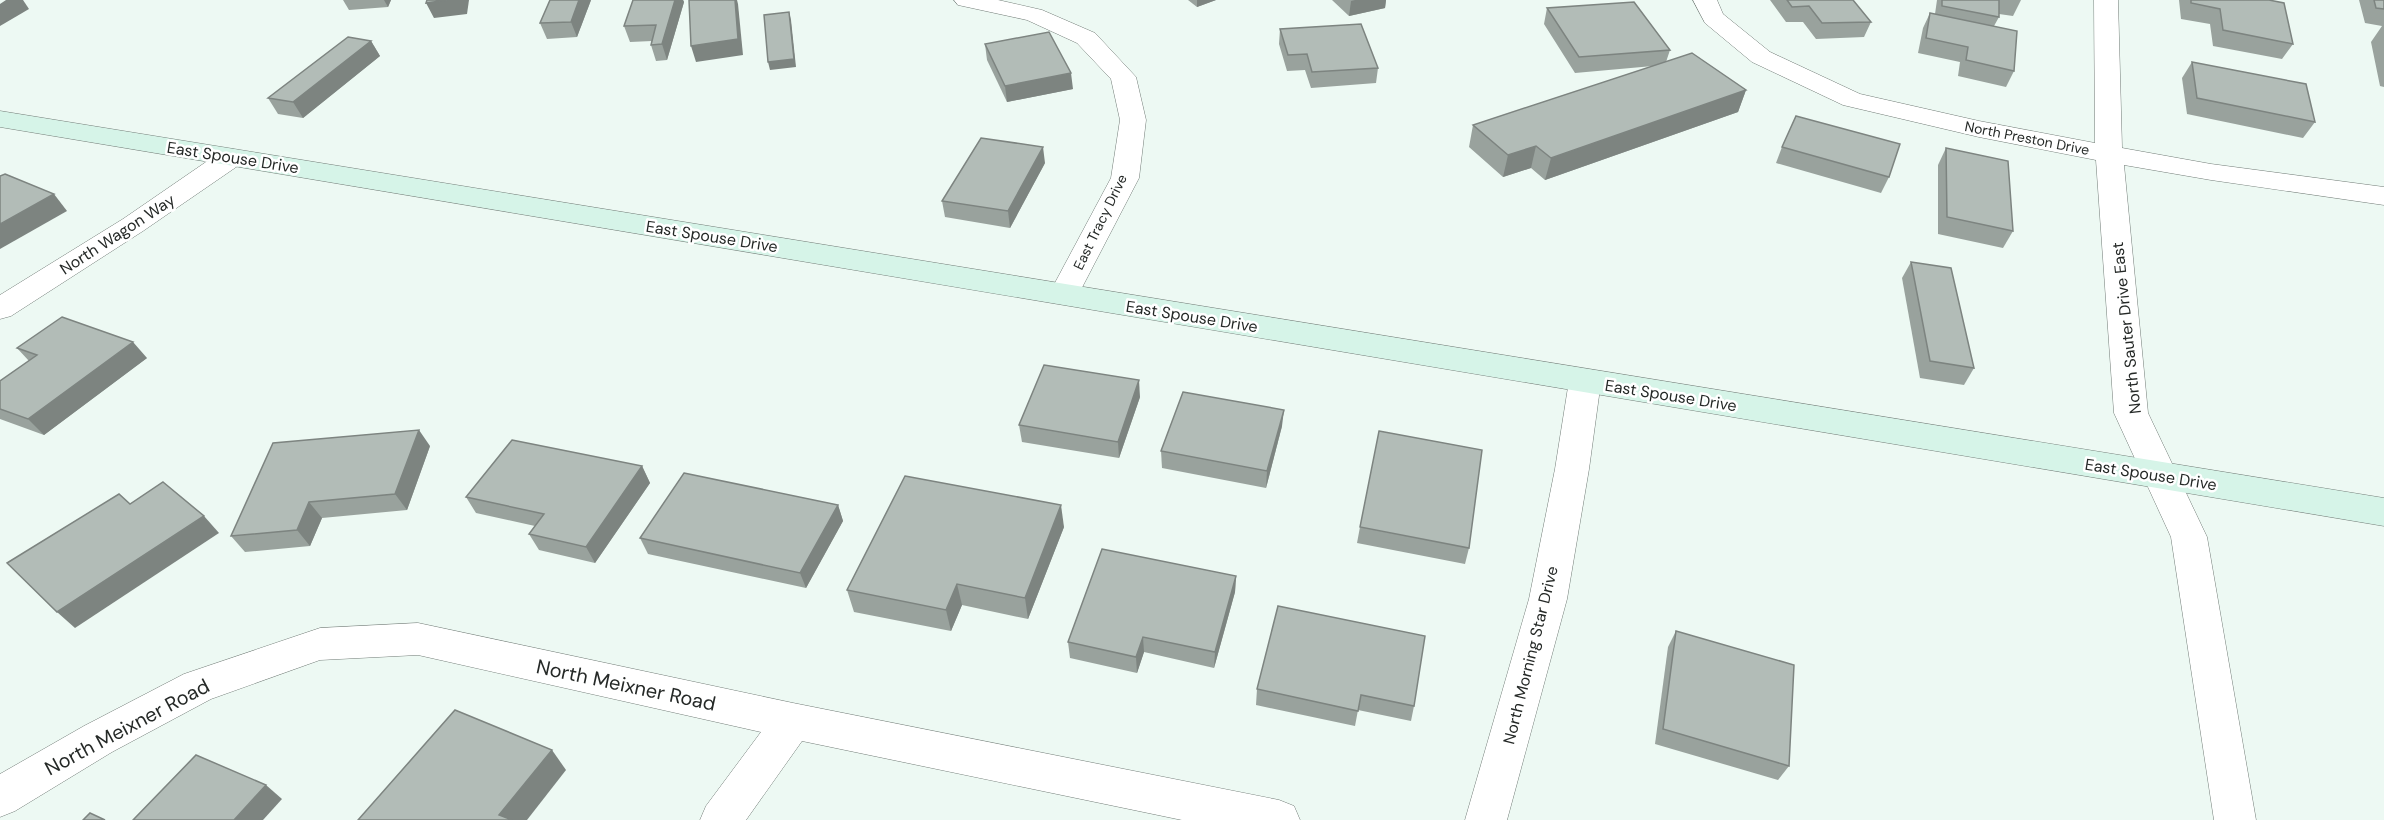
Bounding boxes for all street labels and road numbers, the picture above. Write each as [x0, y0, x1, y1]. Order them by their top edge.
street label: North Preston Drive [1963, 117, 2091, 159]
street label: East Spouse Drive [166, 137, 300, 178]
street label: East Tracy Drive [1069, 171, 1131, 273]
street label: North Wagon Way [56, 189, 179, 279]
street label: East Spouse Drive [645, 216, 779, 257]
street label: North Sauter Drive East [2107, 241, 2146, 415]
street label: East Spouse Drive [1125, 296, 1259, 337]
street label: East Spouse Drive [1604, 375, 1738, 416]
street label: East Spouse Drive [2084, 454, 2218, 495]
street label: North Morning Star Drive [1498, 564, 1563, 746]
street label: North Meixner Road [534, 653, 718, 717]
street label: North Meixner Road [40, 673, 214, 781]

